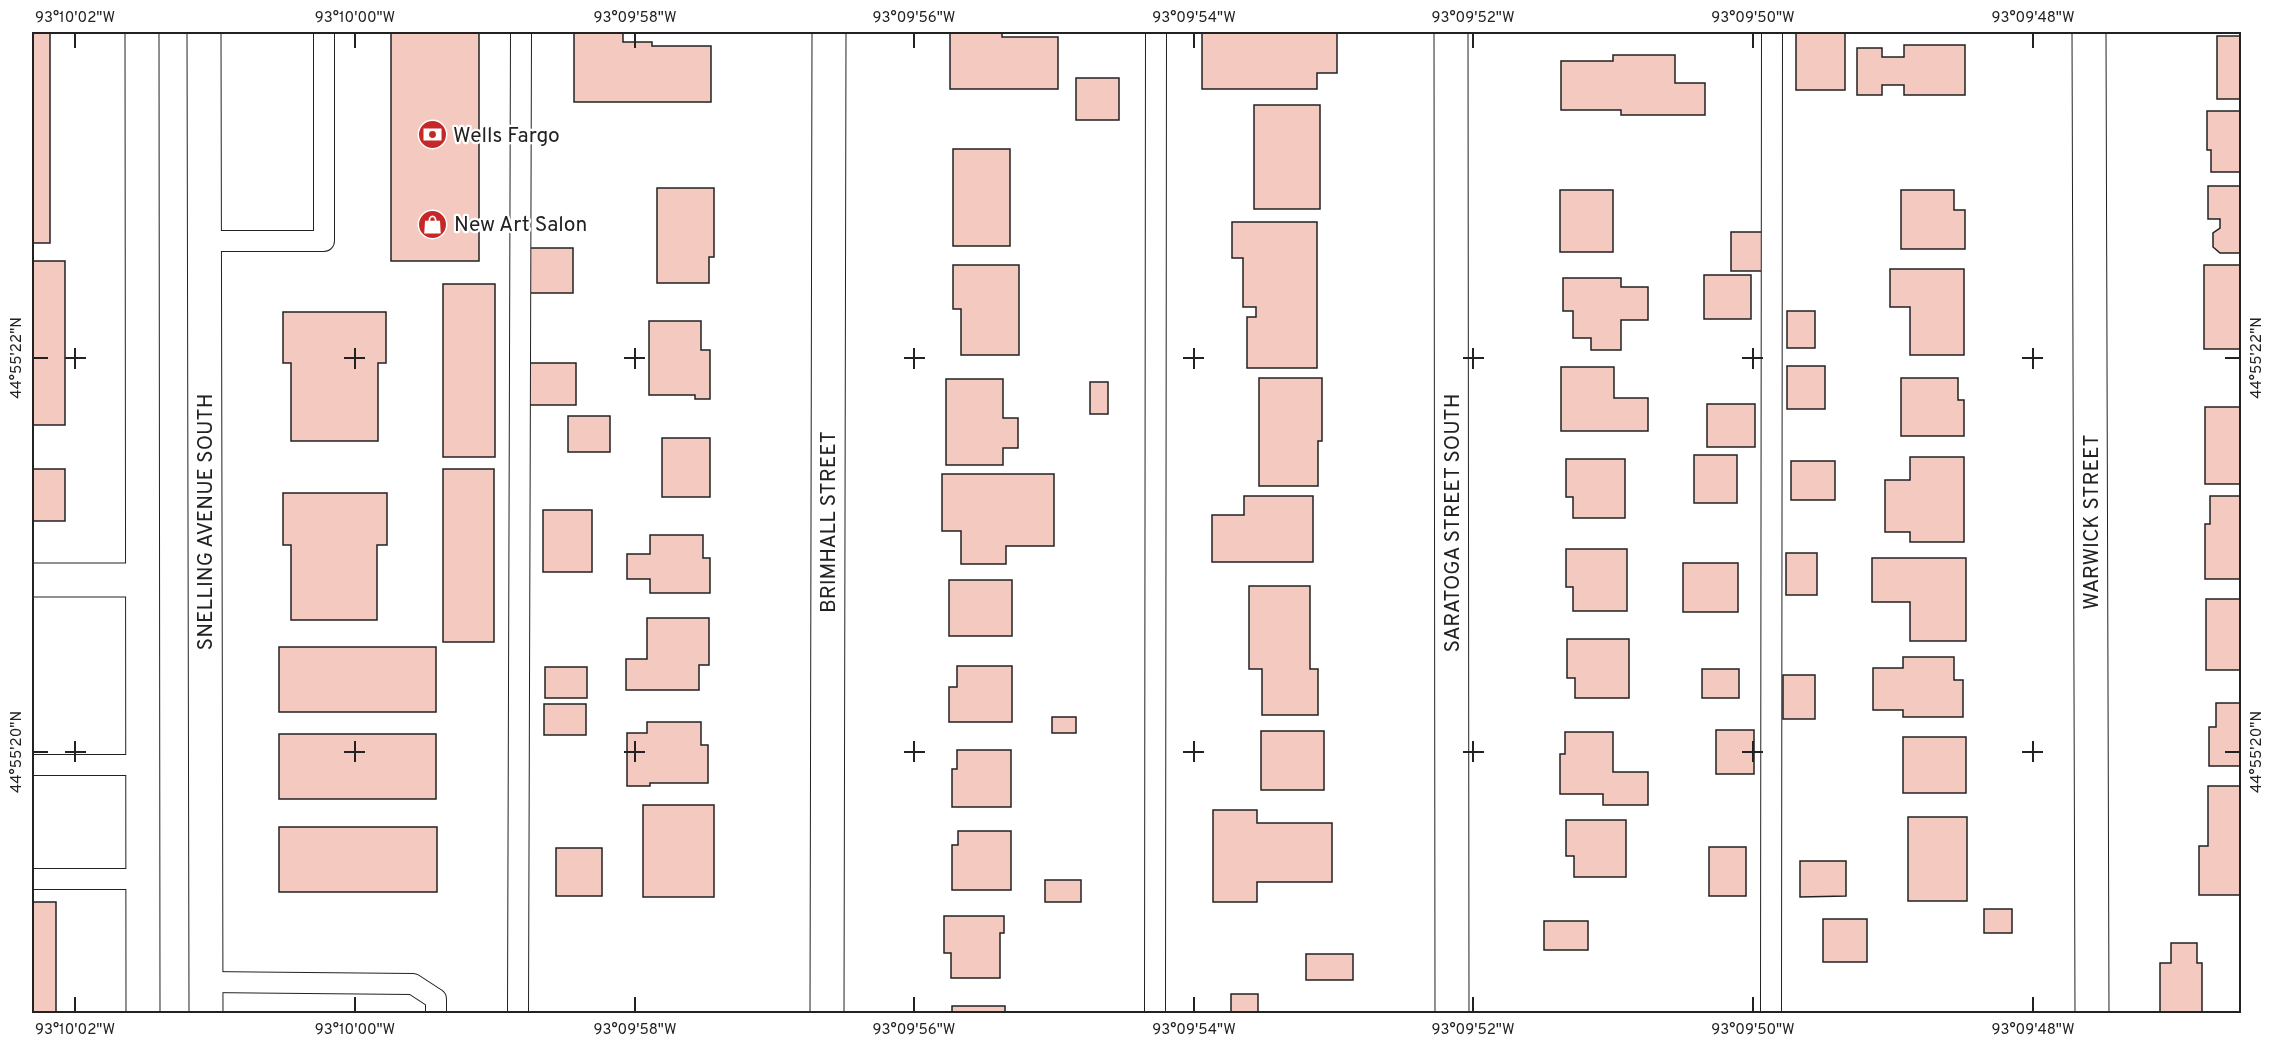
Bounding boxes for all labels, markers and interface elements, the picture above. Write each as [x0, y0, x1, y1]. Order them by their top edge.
text: 93°10'02"W [35, 9, 115, 28]
text: 93°10'00"W [315, 9, 395, 28]
text: 93°09'58"W [593, 9, 677, 28]
text: 93°09'56"W [873, 9, 955, 28]
text: 93°09'54"W [1152, 9, 1236, 28]
text: 93°09'52"W [1432, 9, 1514, 28]
text: 93°09'50"W [1711, 9, 1795, 28]
text: 93°09'48"W [1991, 9, 2075, 28]
bank icon: Wells Fargo [416, 119, 448, 151]
place label: Wells Fargo [453, 123, 560, 150]
shop icon: New Art Salon [417, 208, 449, 240]
place label: New Art Salon [454, 212, 587, 239]
text: 44°55'22"N [8, 317, 27, 399]
text: 44°55'22"N [2248, 317, 2267, 399]
street label: SNELLING AVENUE SOUTH [193, 394, 220, 650]
street label: SARATOGA STREET SOUTH [1440, 394, 1467, 652]
street label: BRIMHALL STREET [816, 431, 843, 613]
street label: WARWICK STREET [2079, 434, 2106, 610]
text: 44°55'20"N [8, 711, 27, 793]
text: 44°55'20"N [2248, 711, 2267, 793]
text: 93°10'02"W [35, 1021, 115, 1040]
text: 93°10'00"W [315, 1021, 395, 1040]
text: 93°09'58"W [593, 1021, 677, 1040]
text: 93°09'56"W [873, 1021, 955, 1040]
text: 93°09'54"W [1152, 1021, 1236, 1040]
text: 93°09'52"W [1432, 1021, 1514, 1040]
text: 93°09'50"W [1711, 1021, 1795, 1040]
text: 93°09'48"W [1991, 1021, 2075, 1040]

